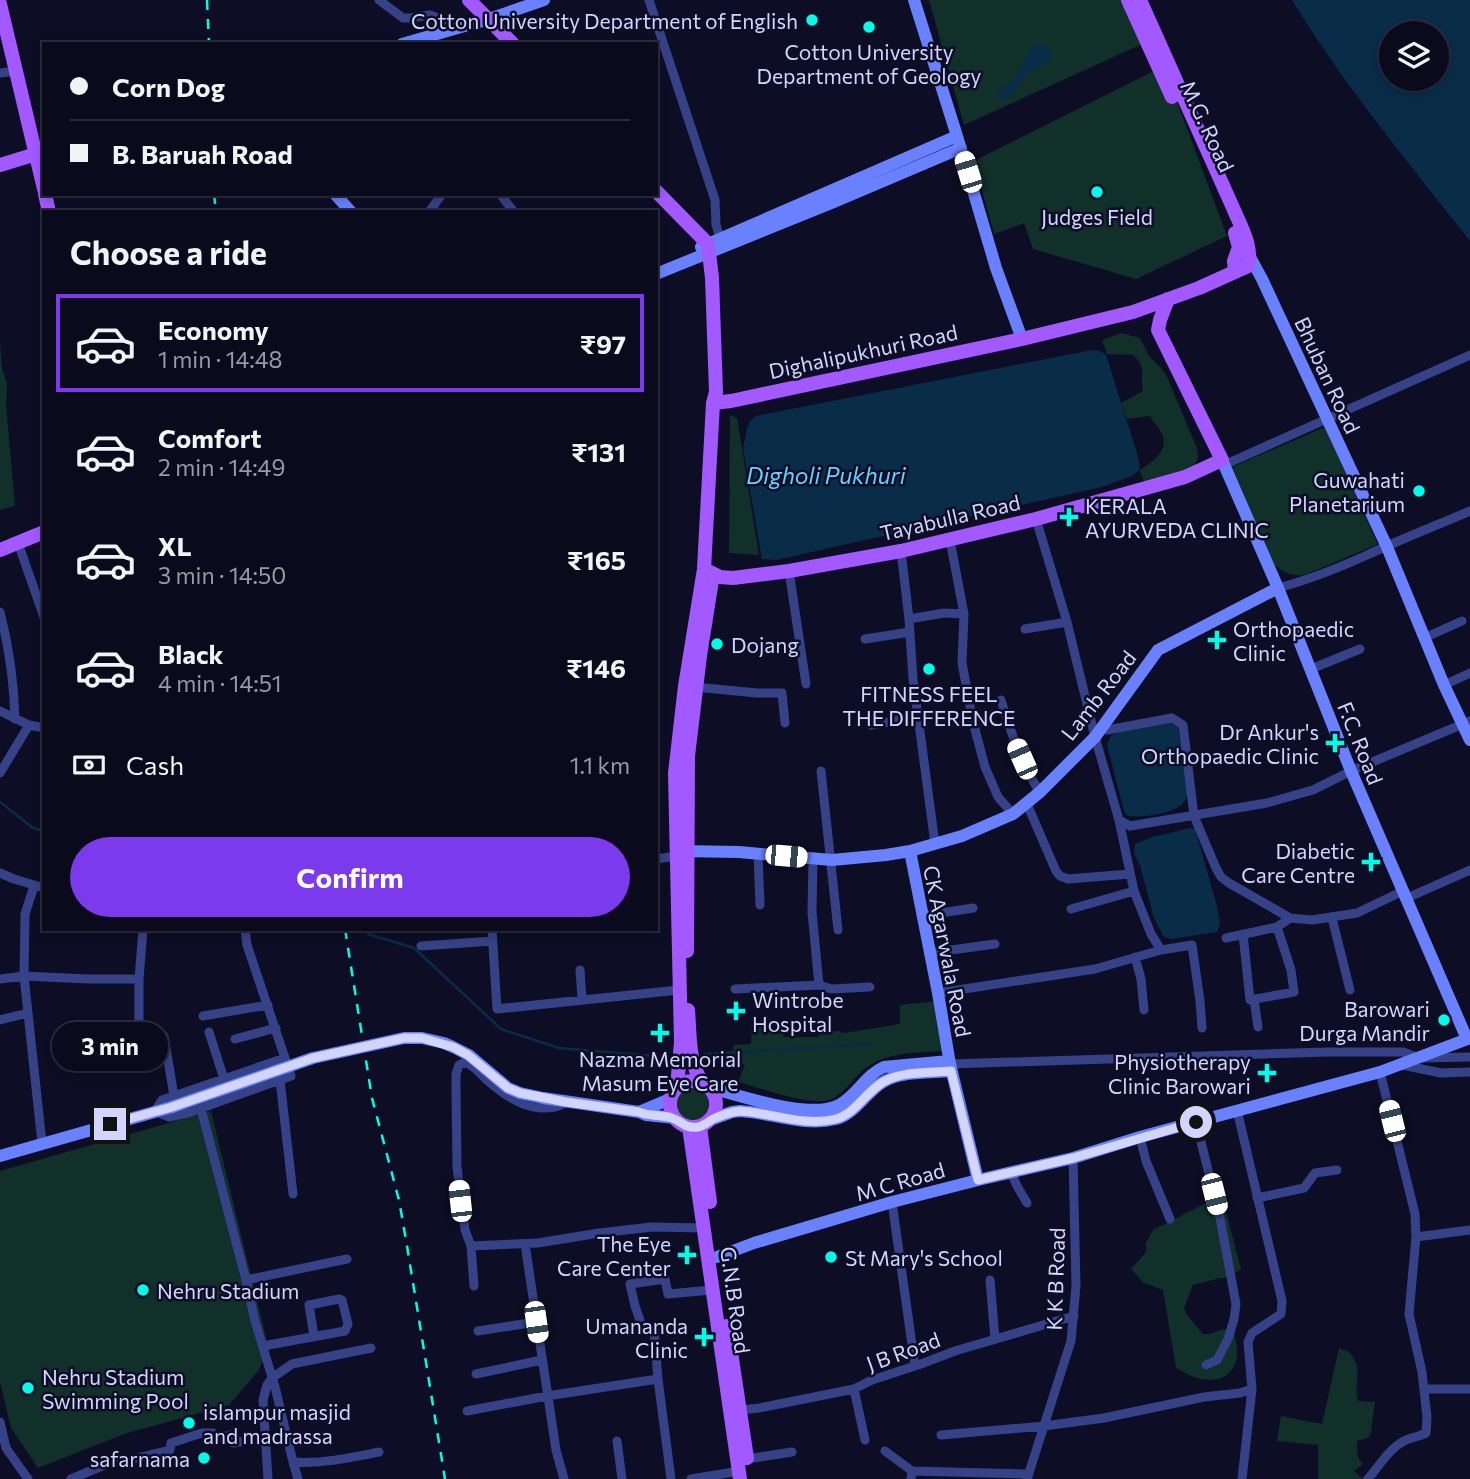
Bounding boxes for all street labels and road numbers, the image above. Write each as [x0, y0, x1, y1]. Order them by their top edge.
street label: M.G. Road [1176, 76, 1240, 176]
street label: Bhuban Road [1290, 313, 1366, 437]
street label: Dighalipukhuri Road [766, 319, 960, 383]
street label: Tayabulla Road [878, 489, 1022, 545]
street label: Lamb Road [1055, 645, 1141, 745]
street label: F.C. Road [1333, 698, 1389, 788]
street label: CK Agarwala Road [919, 863, 977, 1039]
street label: M C Road [853, 1156, 947, 1206]
street label: K K B Road [1041, 1227, 1069, 1331]
street label: G.N.B Road [716, 1245, 756, 1355]
street label: J B Road [863, 1326, 943, 1376]

